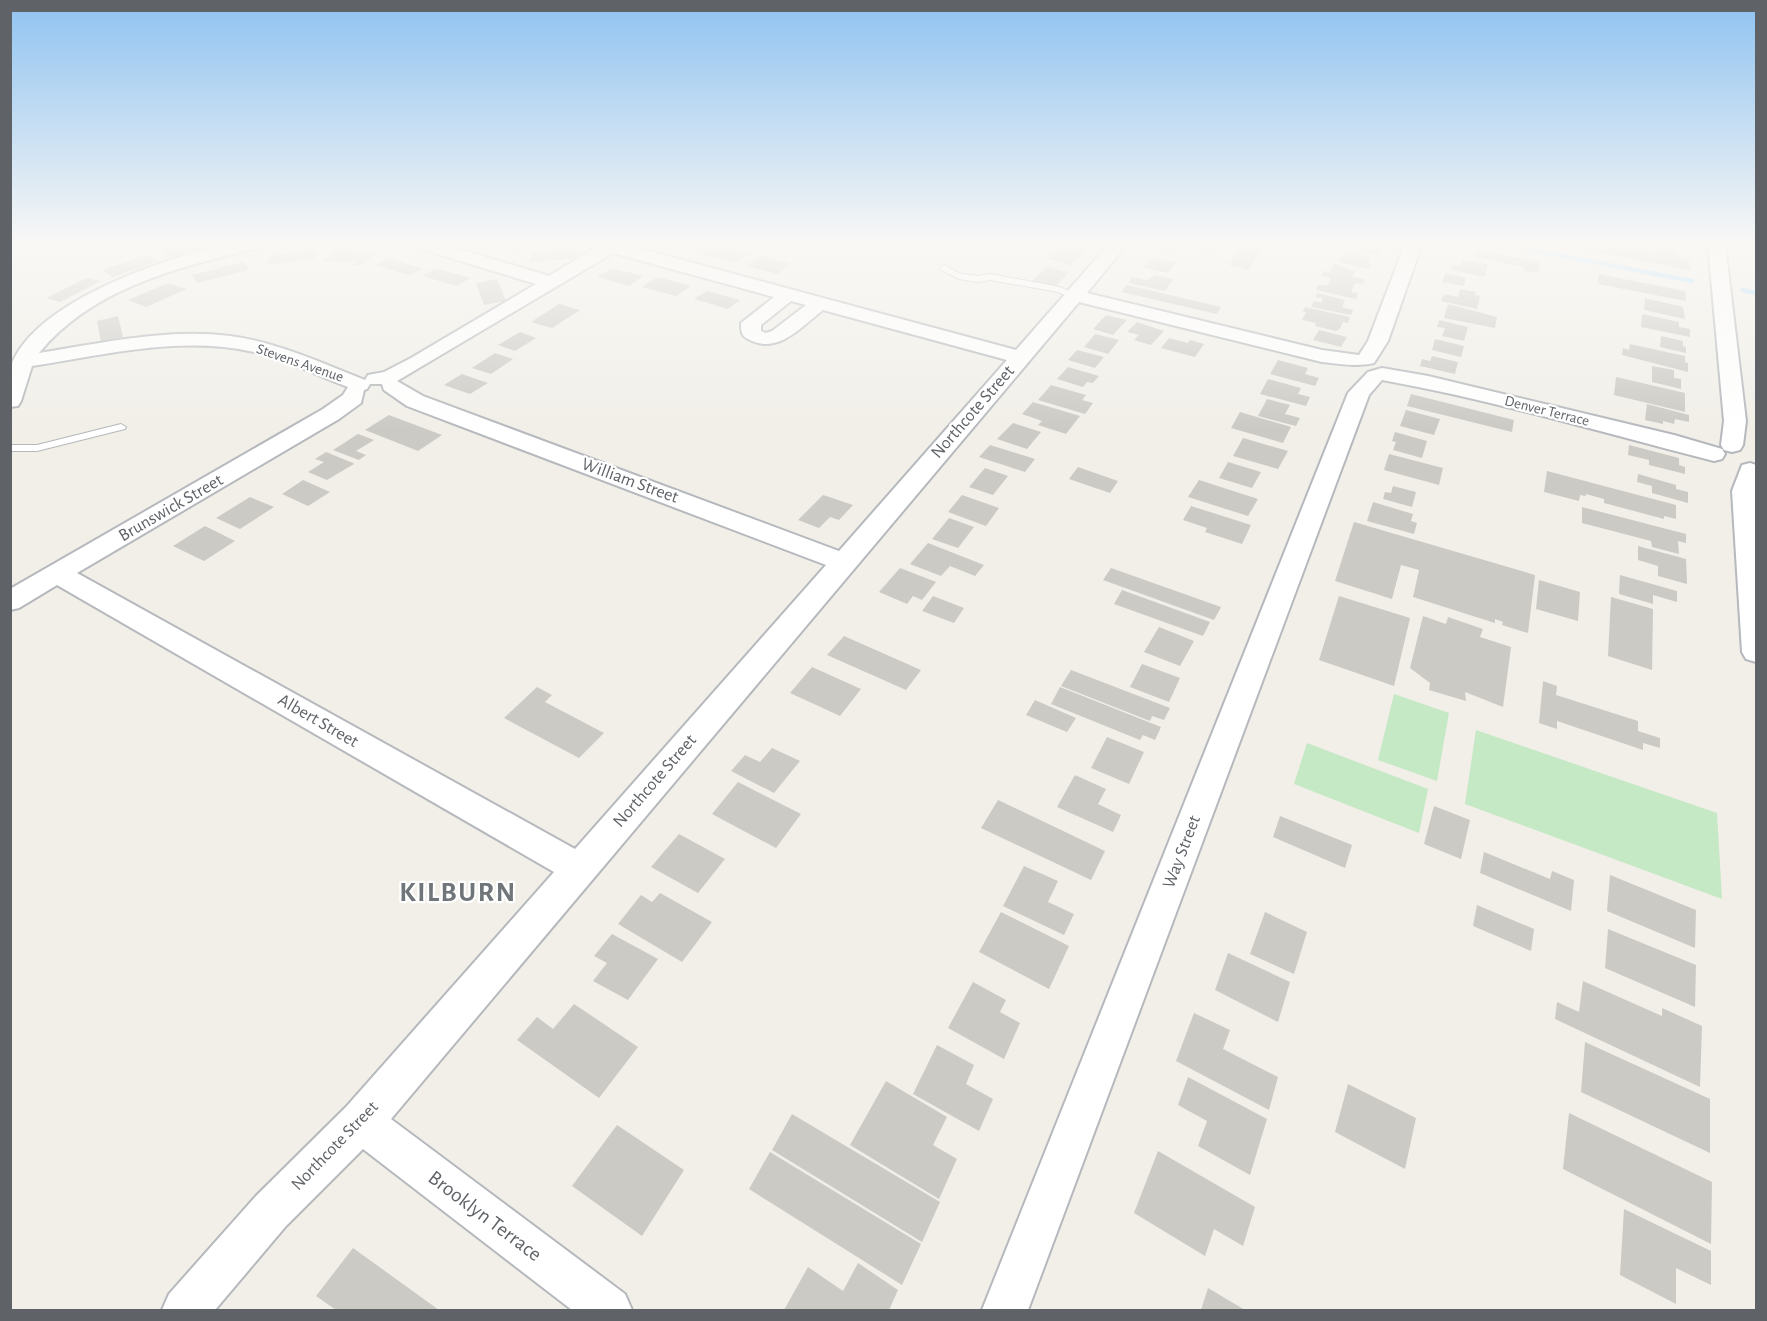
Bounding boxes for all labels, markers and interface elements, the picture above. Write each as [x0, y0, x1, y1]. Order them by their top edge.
street label: Stevens Avenue [254, 341, 346, 385]
street label: Northcote Street [928, 362, 1018, 462]
street label: Denver Terrace [1503, 393, 1591, 429]
street label: William Street [579, 455, 681, 507]
street label: Brunswick Street [116, 471, 226, 545]
street label: Albert Street [275, 691, 361, 751]
street label: Northcote Street [610, 731, 700, 831]
street label: Way Street [1160, 813, 1204, 891]
district label: KILBURN [399, 879, 517, 907]
street label: Northcote Street [288, 1098, 382, 1194]
street label: Brooklyn Terrace [424, 1167, 546, 1265]

